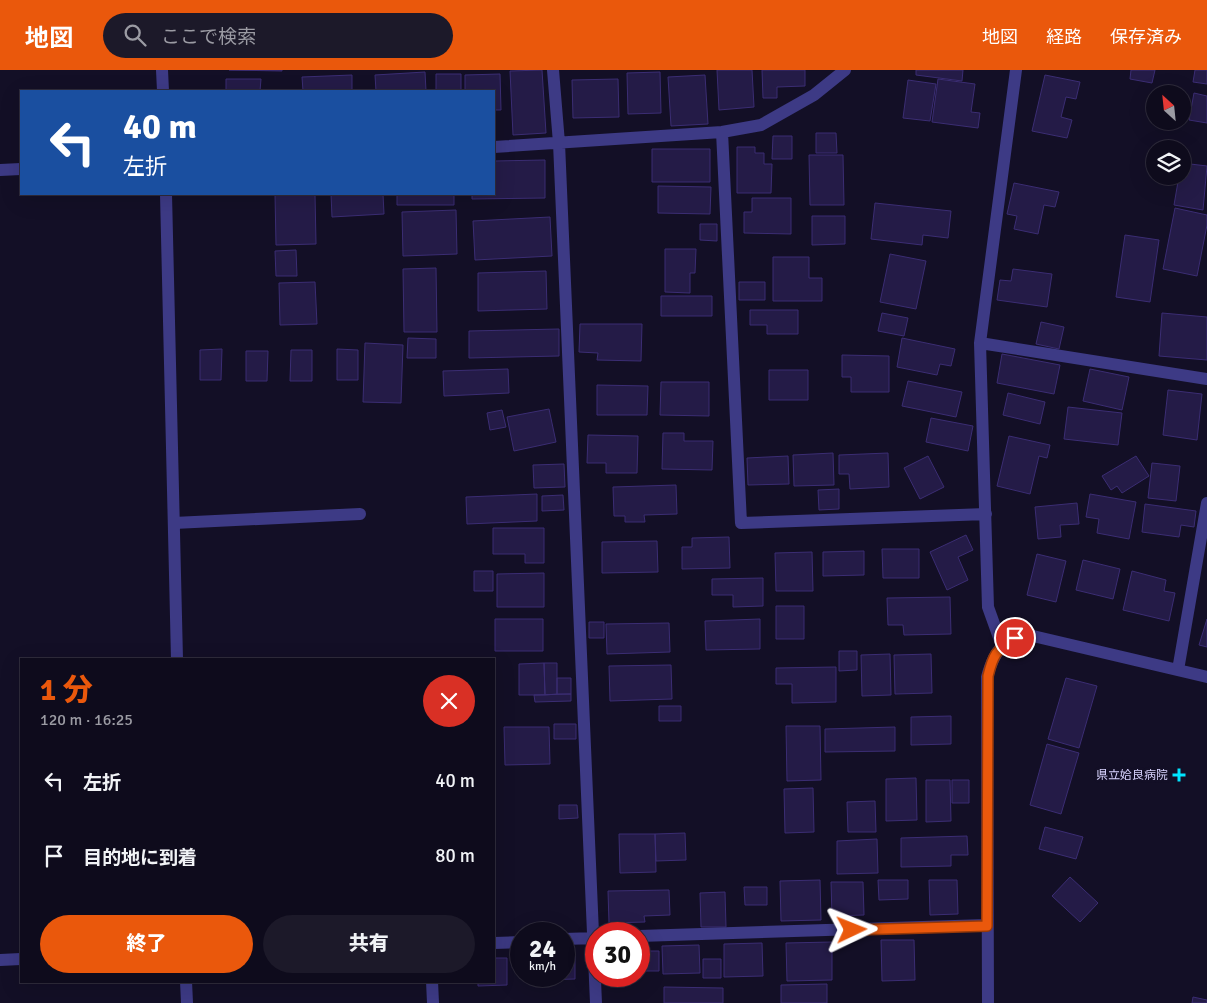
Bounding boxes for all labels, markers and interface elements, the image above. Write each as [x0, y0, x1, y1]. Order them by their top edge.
search box [103, 13, 453, 58]
icon: search [121, 21, 149, 49]
text: 地図 [25, 23, 73, 53]
text: ここで検索 [161, 25, 256, 49]
text: 地図 [982, 26, 1018, 48]
text: 経路 [1046, 26, 1082, 48]
text: 保存済み [1110, 26, 1182, 48]
north arrow [1146, 85, 1191, 130]
map controls [1146, 85, 1191, 185]
text: 40 m [123, 105, 197, 148]
icon: left [40, 110, 105, 175]
button: layers [1146, 140, 1191, 185]
text: 左折 [123, 153, 167, 180]
pin [994, 617, 1036, 659]
icon: arrive [1001, 624, 1029, 652]
text: 1 分 [40, 672, 93, 709]
button: close [423, 675, 475, 727]
text: 120 m · 16:25 [40, 710, 133, 730]
icon: left [40, 767, 68, 795]
place label: 県立姶良病院 [1096, 768, 1168, 783]
marker: 県立姶良病院 [1172, 768, 1186, 782]
text: 40 m [435, 769, 475, 793]
text: 左折 [83, 771, 121, 795]
icon: arrive [40, 842, 68, 870]
text: 80 m [435, 844, 475, 868]
text: 目的地に到着 [83, 846, 197, 870]
position arrow [825, 903, 877, 955]
button: 終了 [40, 915, 253, 973]
button: 共有 [263, 915, 475, 973]
speed limit sign: 30 [585, 922, 650, 987]
text: 24 [529, 933, 556, 964]
text: km/h [529, 959, 556, 974]

